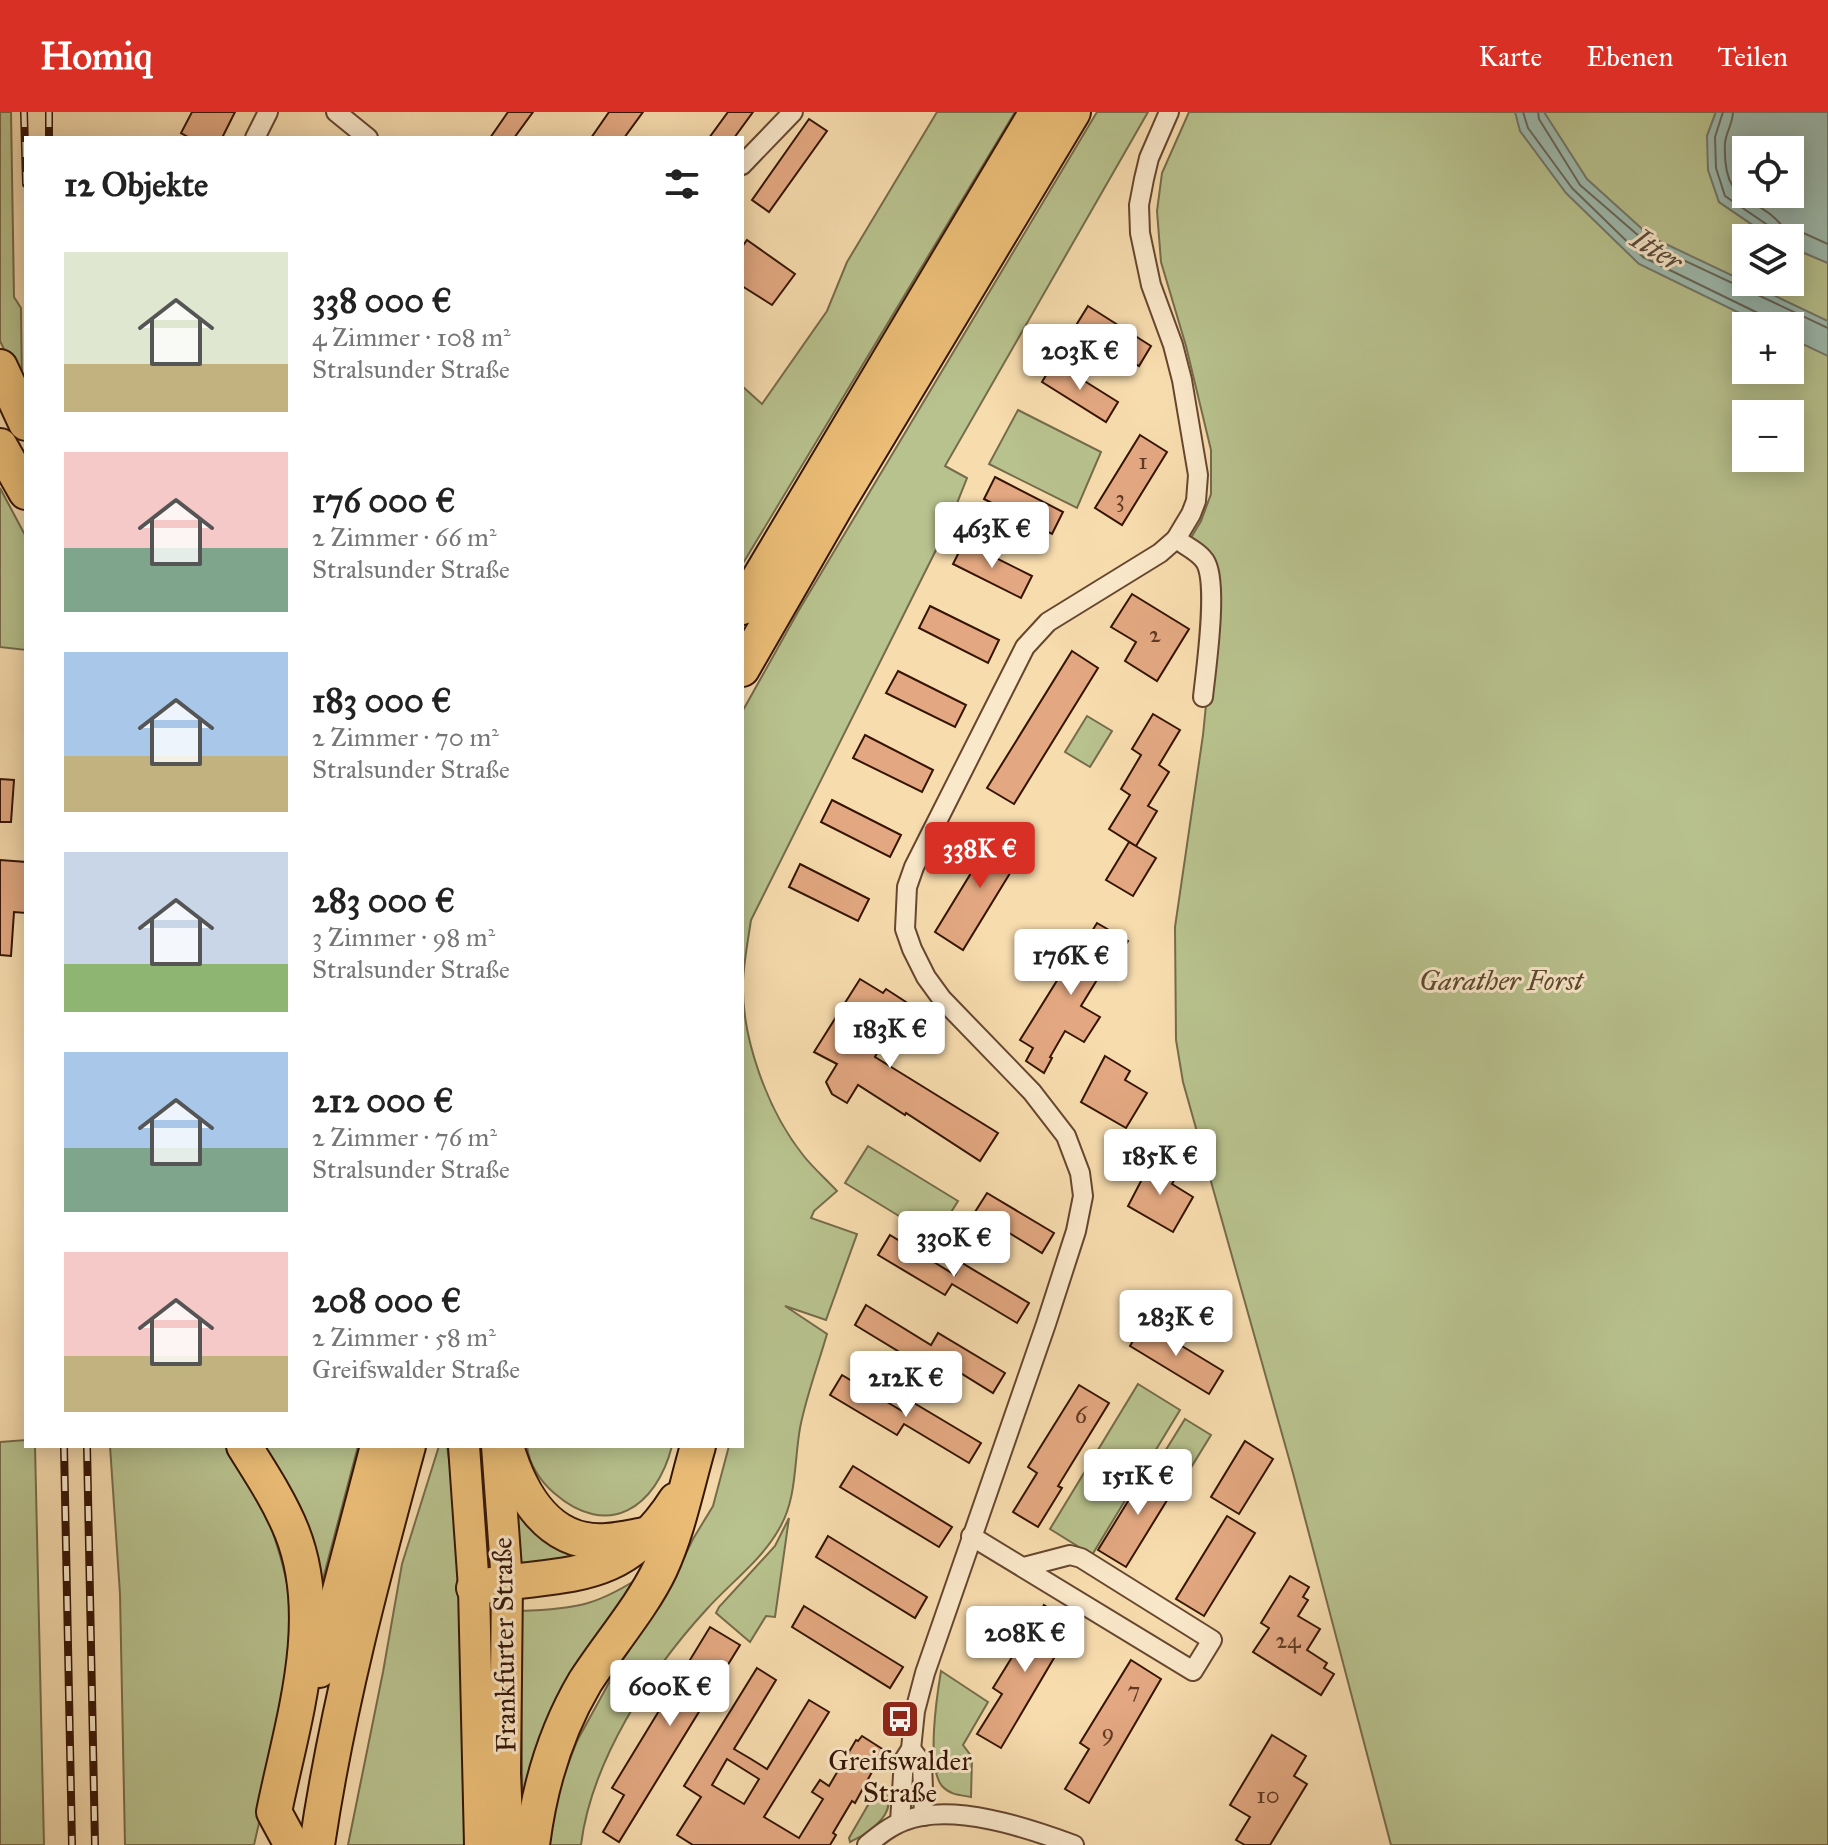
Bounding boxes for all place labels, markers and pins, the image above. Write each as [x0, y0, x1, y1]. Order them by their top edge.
pin: 203K € [1015, 324, 1145, 392]
pin: 463K € [927, 502, 1057, 570]
pin: 338K € [915, 822, 1045, 890]
pin: 176K € [1006, 929, 1136, 997]
pin: 183K € [825, 1002, 955, 1070]
pin: 185K € [1095, 1129, 1225, 1197]
pin: 330K € [889, 1211, 1019, 1279]
pin: 283K € [1111, 1290, 1241, 1358]
pin: 212K € [841, 1351, 971, 1419]
pin: 151K € [1073, 1449, 1203, 1517]
pin: 208K € [960, 1606, 1090, 1674]
pin: 600K € [605, 1660, 735, 1728]
bus stop icon: Greifswalder Straße [879, 1698, 921, 1740]
place label: Greifswalder Straße [828, 1743, 972, 1810]

